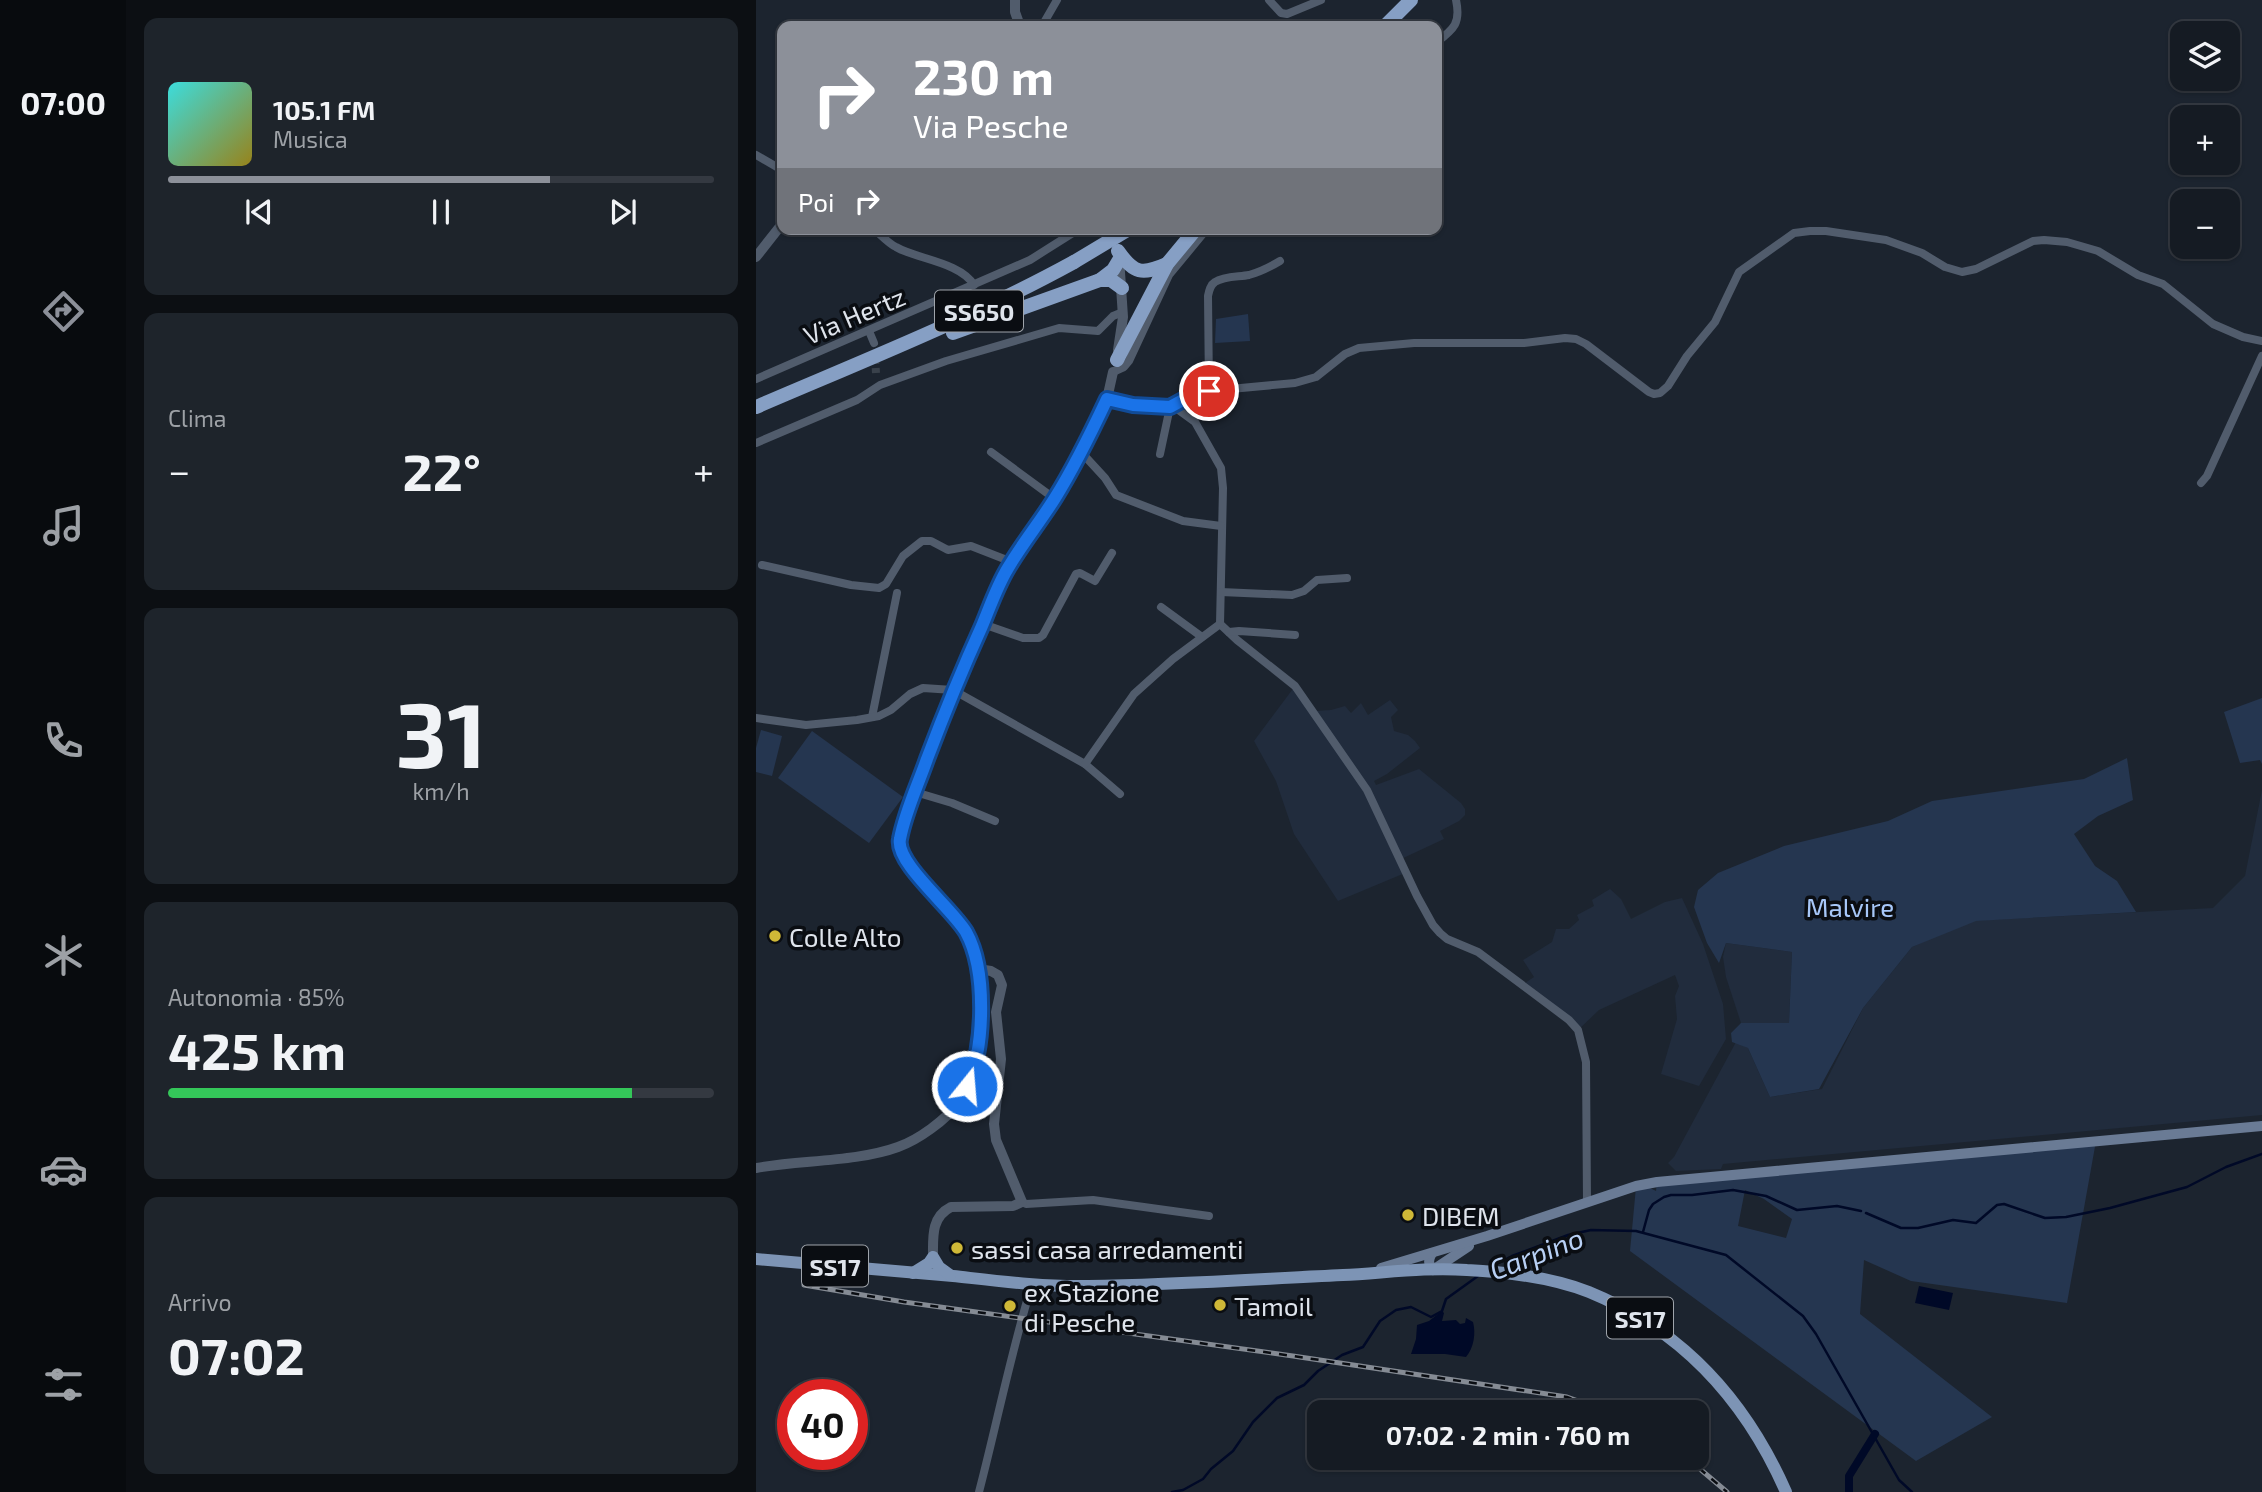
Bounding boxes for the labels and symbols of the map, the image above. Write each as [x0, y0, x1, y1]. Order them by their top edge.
street label: Via Hertz [799, 280, 909, 350]
road number: SS650 [935, 290, 1023, 332]
pin [1179, 361, 1239, 421]
park label: Malvire [1806, 891, 1894, 922]
place label: Colle Alto [789, 921, 902, 952]
marker: Colle Alto [767, 928, 783, 944]
position arrow [930, 1049, 1004, 1123]
place label: DIBEM [1422, 1200, 1500, 1231]
marker: DIBEM [1400, 1207, 1416, 1223]
water label: Carpino [1484, 1220, 1588, 1286]
place label: sassi casa arredamenti [971, 1233, 1244, 1264]
marker: sassi casa arredamenti [949, 1240, 965, 1256]
road number: SS17 [802, 1246, 868, 1286]
place label: ex Stazione di Pesche [1024, 1276, 1160, 1337]
place label: Tamoil [1234, 1290, 1313, 1321]
marker: Tamoil [1212, 1297, 1228, 1313]
marker: ex Stazione di Pesche [1002, 1298, 1018, 1314]
road number: SS17 [1607, 1298, 1673, 1338]
speed limit sign: 40 [777, 1379, 868, 1470]

